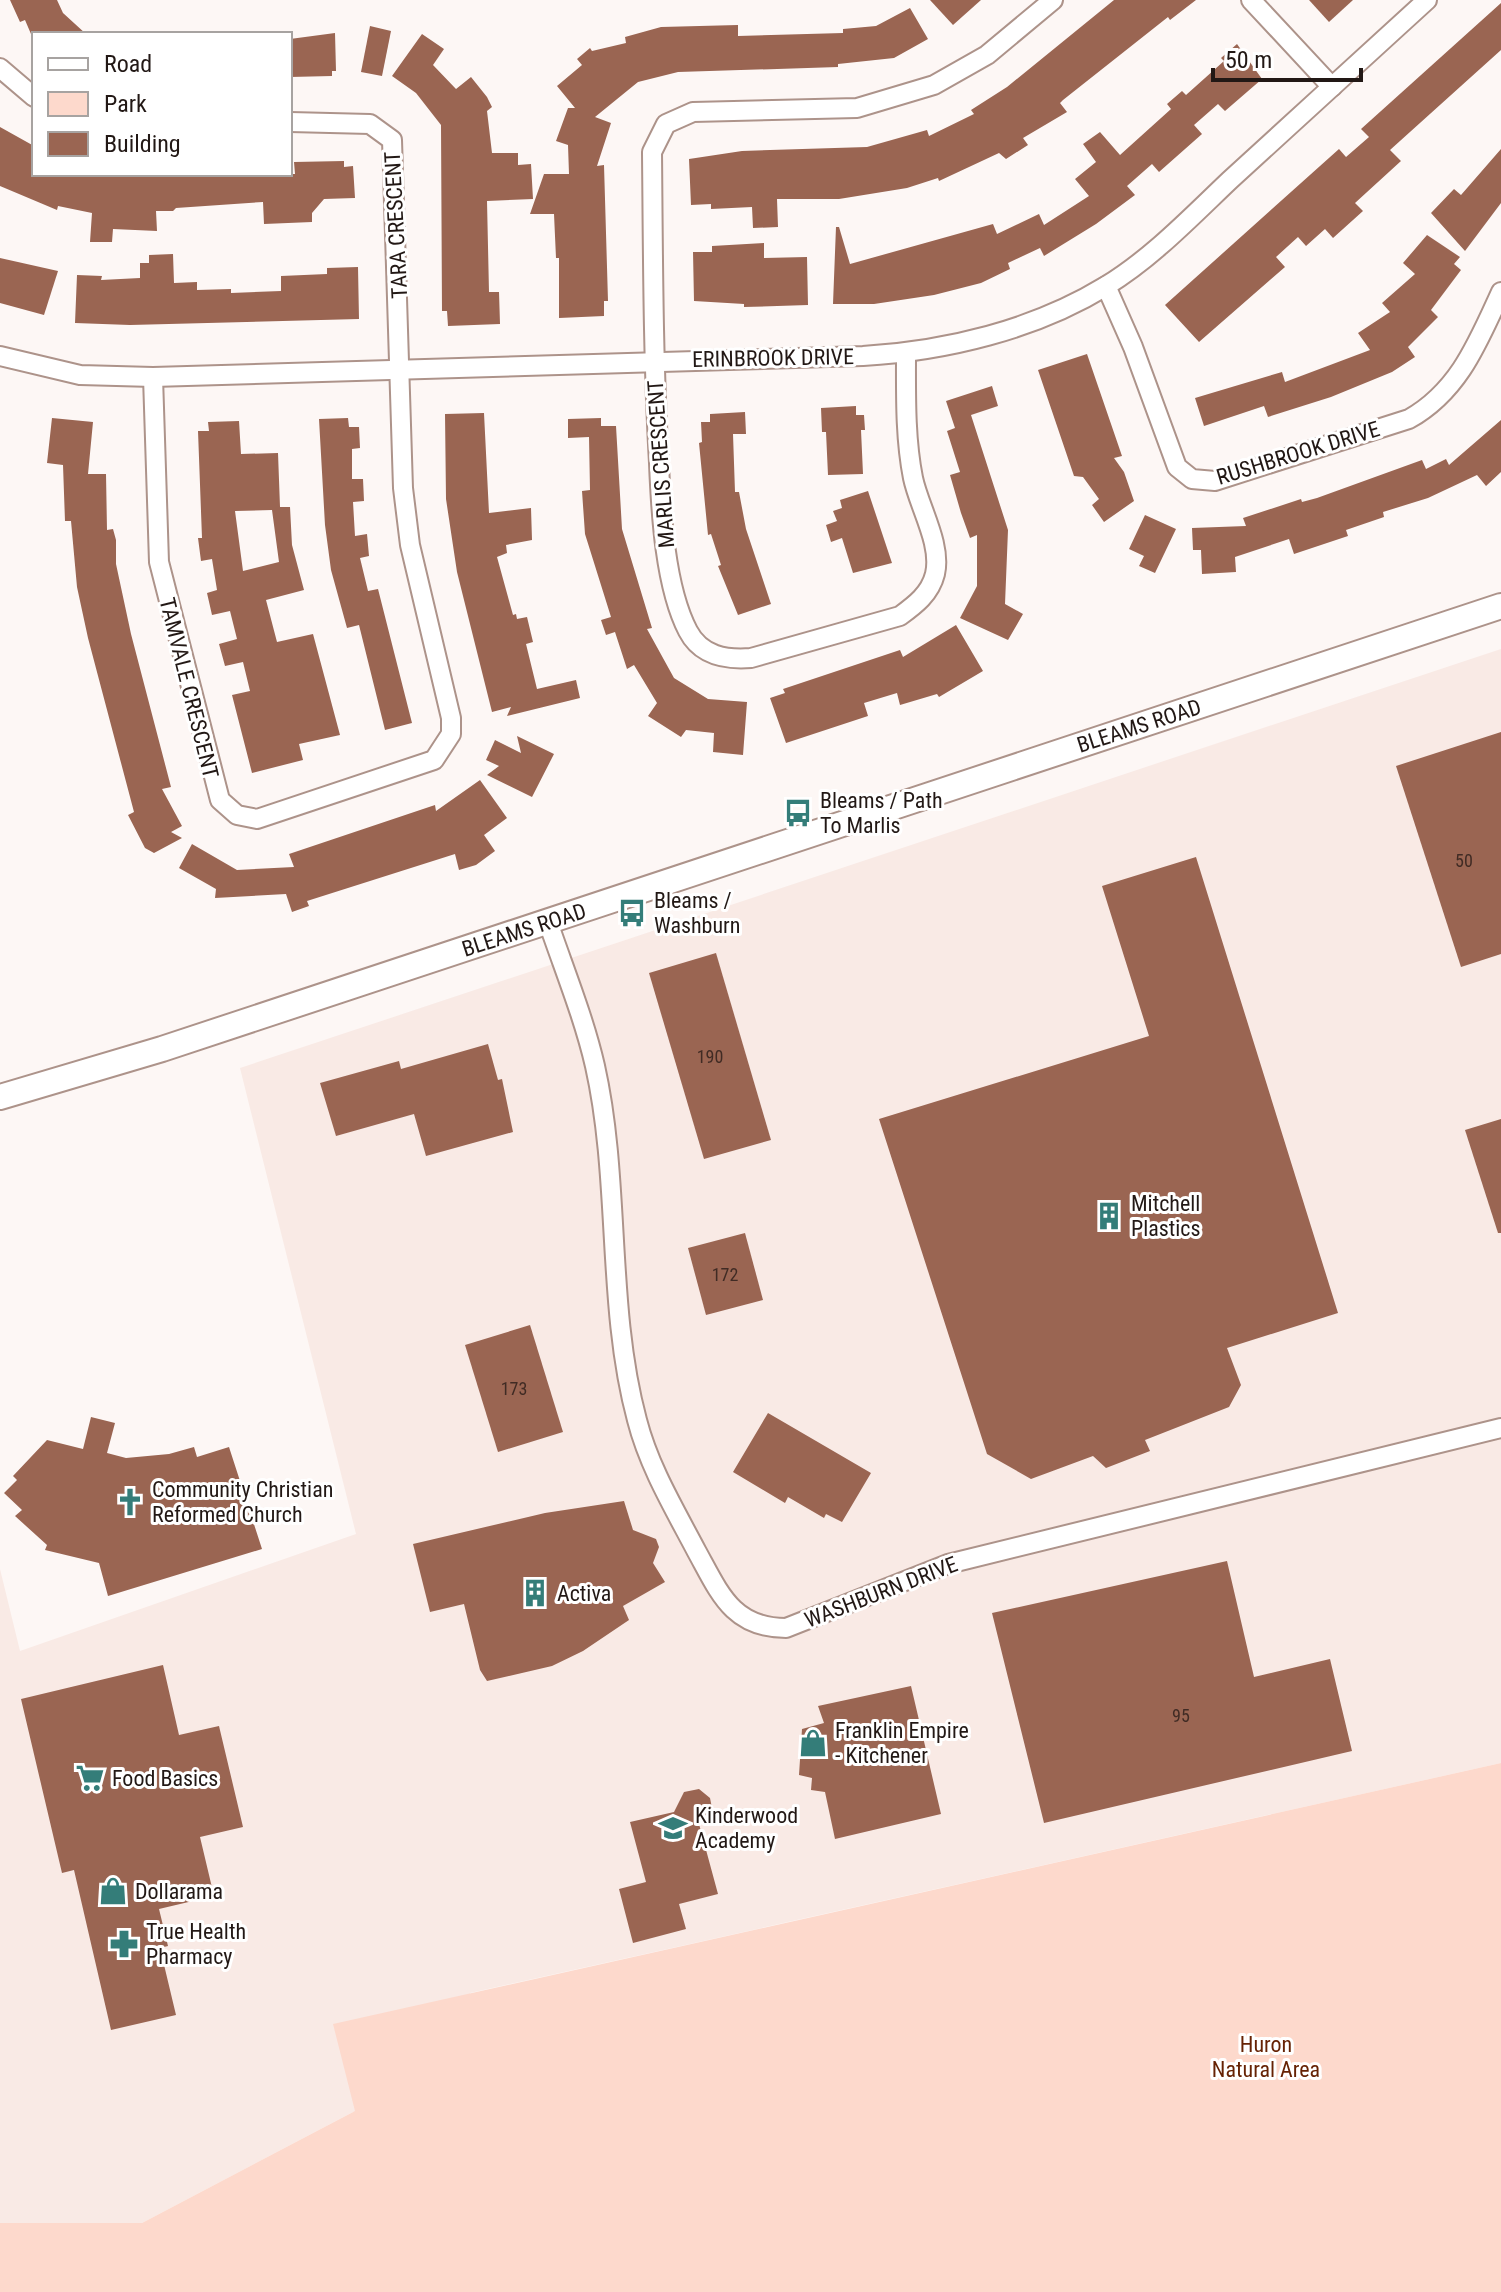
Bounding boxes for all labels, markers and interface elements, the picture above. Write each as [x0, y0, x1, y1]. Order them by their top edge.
legend [32, 32, 292, 176]
scale bar [1213, 32, 1361, 82]
text: 50 m [1225, 46, 1272, 74]
text: Road [104, 50, 152, 78]
text: Park [104, 90, 147, 118]
text: Building [104, 130, 181, 158]
street label: TARA CRESCENT [380, 151, 412, 299]
street label: ERINBROOK DRIVE [692, 344, 854, 372]
street label: MARLIS CRESCENT [643, 379, 679, 549]
street label: RUSHBROOK DRIVE [1213, 416, 1383, 490]
street label: TAMVALE CRESCENT [154, 595, 224, 781]
street label: BLEAMS ROAD [1074, 694, 1204, 758]
place label: Bleams / Path To Marlis [820, 788, 943, 838]
bus stop icon: Bleams / Path To Marlis [783, 798, 813, 828]
house number: 50 [1455, 850, 1473, 871]
place label: Bleams / Washburn [654, 888, 740, 938]
street label: BLEAMS ROAD [459, 898, 589, 962]
bus stop icon: Bleams / Washburn [617, 898, 647, 928]
house number: 190 [697, 1046, 723, 1067]
place label: Mitchell Plastics [1131, 1191, 1201, 1241]
building icon: Mitchell Plastics [1094, 1201, 1124, 1231]
house number: 172 [712, 1264, 738, 1285]
house number: 173 [501, 1378, 527, 1399]
place label: Community Christian Reformed Church [152, 1477, 333, 1527]
church icon: Community Christian Reformed Church [115, 1487, 145, 1517]
street label: WASHBURN DRIVE [801, 1551, 961, 1633]
building icon: Activa [520, 1578, 550, 1608]
place label: Activa [557, 1581, 611, 1606]
house number: 95 [1172, 1705, 1190, 1726]
place label: Franklin Empire - Kitchener [835, 1718, 969, 1768]
shop icon: Franklin Empire - Kitchener [798, 1728, 828, 1758]
supermarket icon: Food Basics [75, 1763, 105, 1793]
place label: Food Basics [112, 1766, 218, 1791]
place label: Kinderwood Academy [695, 1803, 798, 1853]
school or university icon: Kinderwood Academy [658, 1813, 688, 1843]
shop icon: Dollarama [98, 1876, 128, 1906]
place label: Dollarama [135, 1879, 223, 1904]
place label: True Health Pharmacy [146, 1919, 246, 1969]
pharmacy icon: True Health Pharmacy [109, 1929, 139, 1959]
park label: Huron Natural Area [1212, 2032, 1320, 2082]

